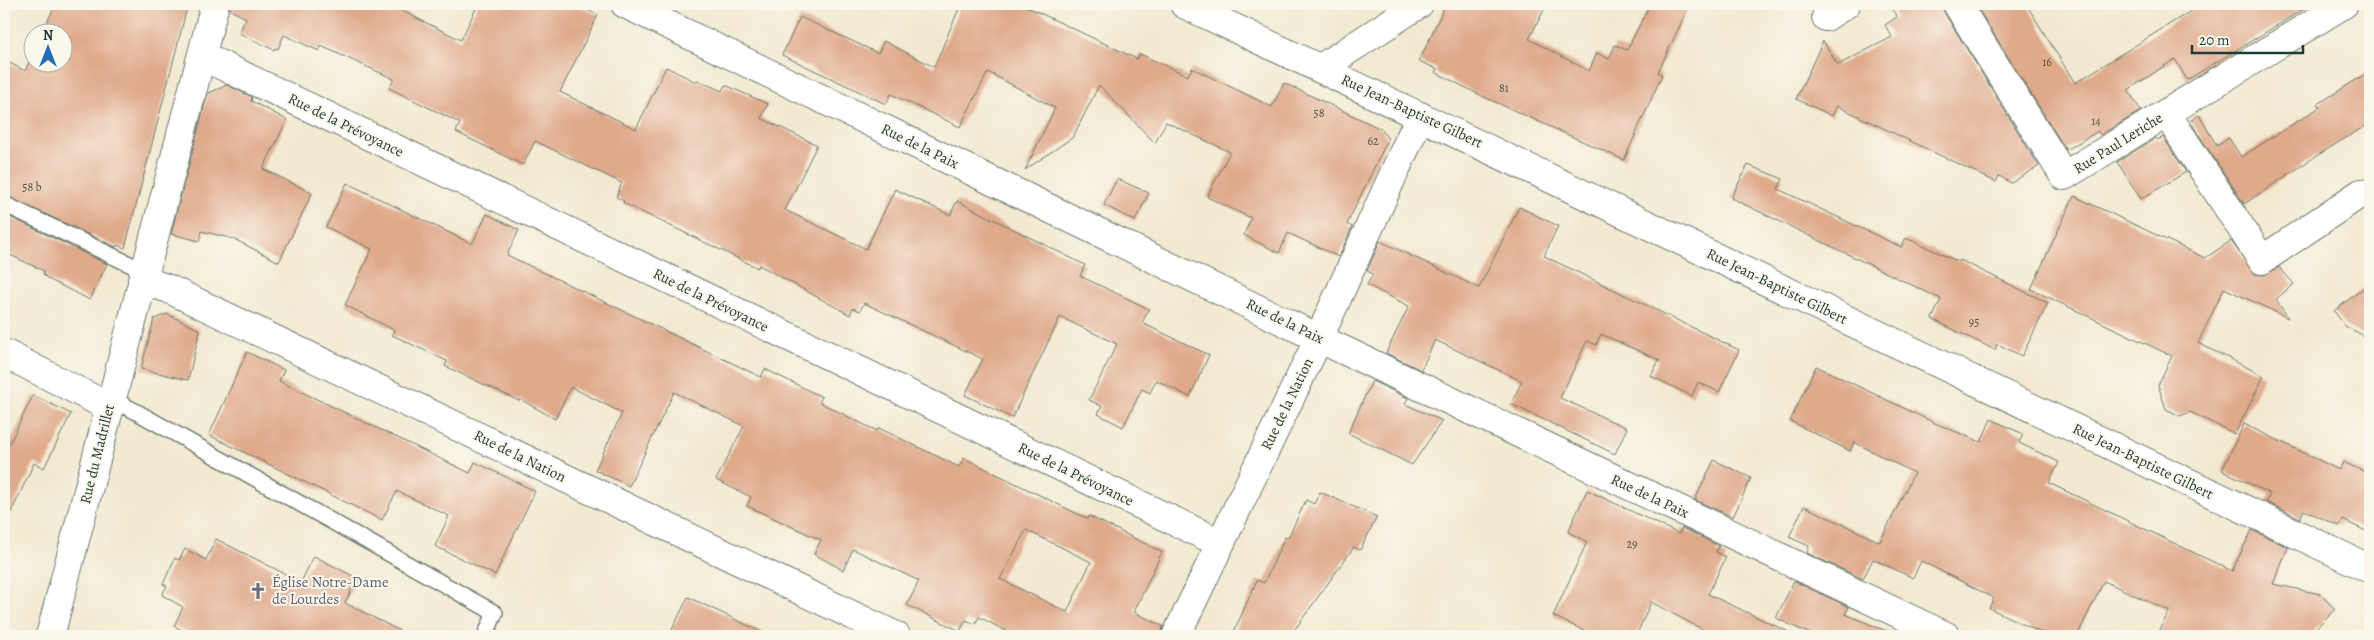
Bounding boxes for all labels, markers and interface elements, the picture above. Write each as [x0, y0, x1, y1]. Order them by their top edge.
north arrow [22, 22, 72, 72]
scale bar [2192, 22, 2303, 54]
text: N [43, 26, 53, 45]
text: 20 m [2199, 30, 2230, 50]
house number: 16 [2042, 54, 2052, 70]
street label: Rue Jean-Baptiste Gilbert [1338, 69, 1486, 153]
house number: 81 [1499, 80, 1509, 96]
street label: Rue de la Prévoyance [285, 88, 407, 162]
house number: 58 [1314, 105, 1325, 121]
street label: Rue Paul Leriche [2070, 107, 2167, 178]
house number: 14 [2091, 113, 2101, 129]
street label: Rue de la Paix [878, 119, 962, 173]
house number: 62 [1367, 133, 1379, 149]
house number: 58 b [22, 179, 42, 195]
street label: Rue Jean-Baptiste Gilbert [1703, 243, 1851, 329]
street label: Rue de la Prévoyance [650, 263, 772, 337]
street label: Rue de la Paix [1243, 294, 1327, 348]
house number: 95 [1969, 314, 1979, 330]
street label: Rue de la Nation [1256, 355, 1318, 453]
street label: Rue du Madrillet [75, 402, 119, 506]
street label: Rue Jean-Baptiste Gilbert [2069, 418, 2217, 504]
street label: Rue de la Nation [471, 425, 569, 487]
street label: Rue de la Prévoyance [1015, 437, 1137, 511]
street label: Rue de la Paix [1608, 469, 1692, 523]
house number: 29 [1626, 536, 1638, 552]
place label: Église Notre-Dame de Lourdes [272, 572, 389, 609]
church icon: Église Notre-Dame de Lourdes [248, 581, 268, 601]

